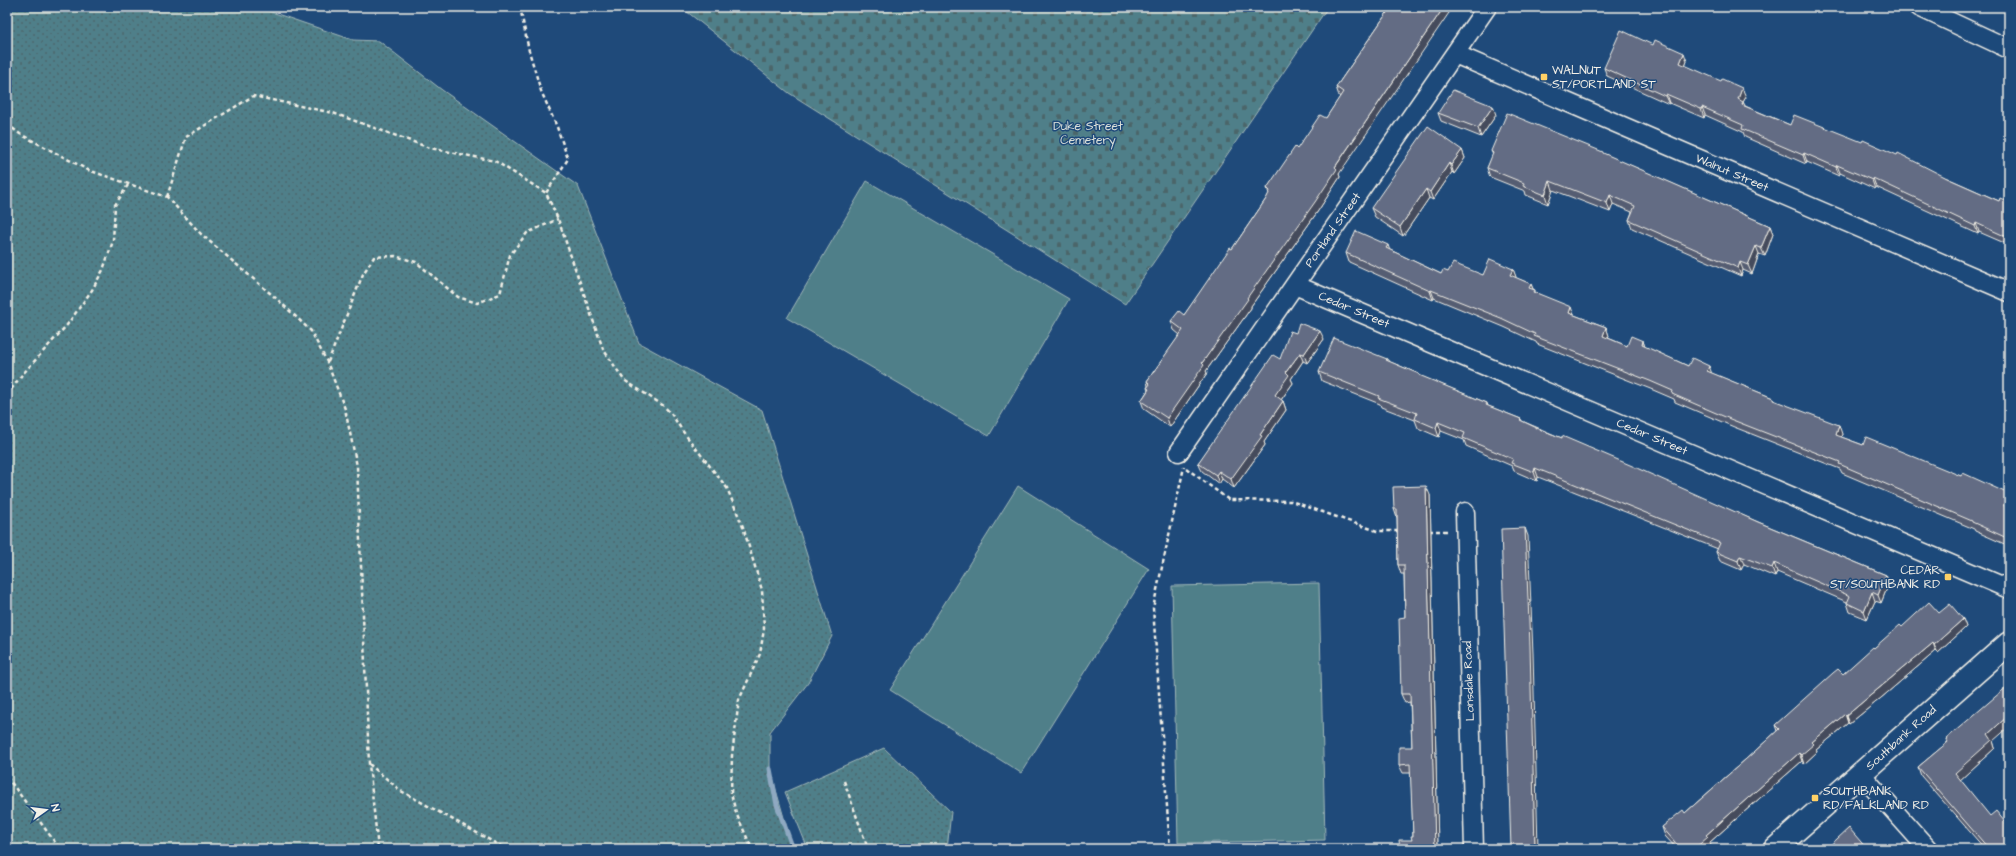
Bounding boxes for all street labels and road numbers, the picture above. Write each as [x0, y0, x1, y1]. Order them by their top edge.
street label: Walnut Street [1693, 150, 1771, 196]
street label: Portland Street [1301, 189, 1365, 271]
street label: Cedar Street [1316, 287, 1392, 333]
street label: Cedar Street [1614, 414, 1690, 460]
street label: Lonsdale Road [1459, 641, 1479, 721]
street label: Southbank Road [1862, 702, 1940, 774]

